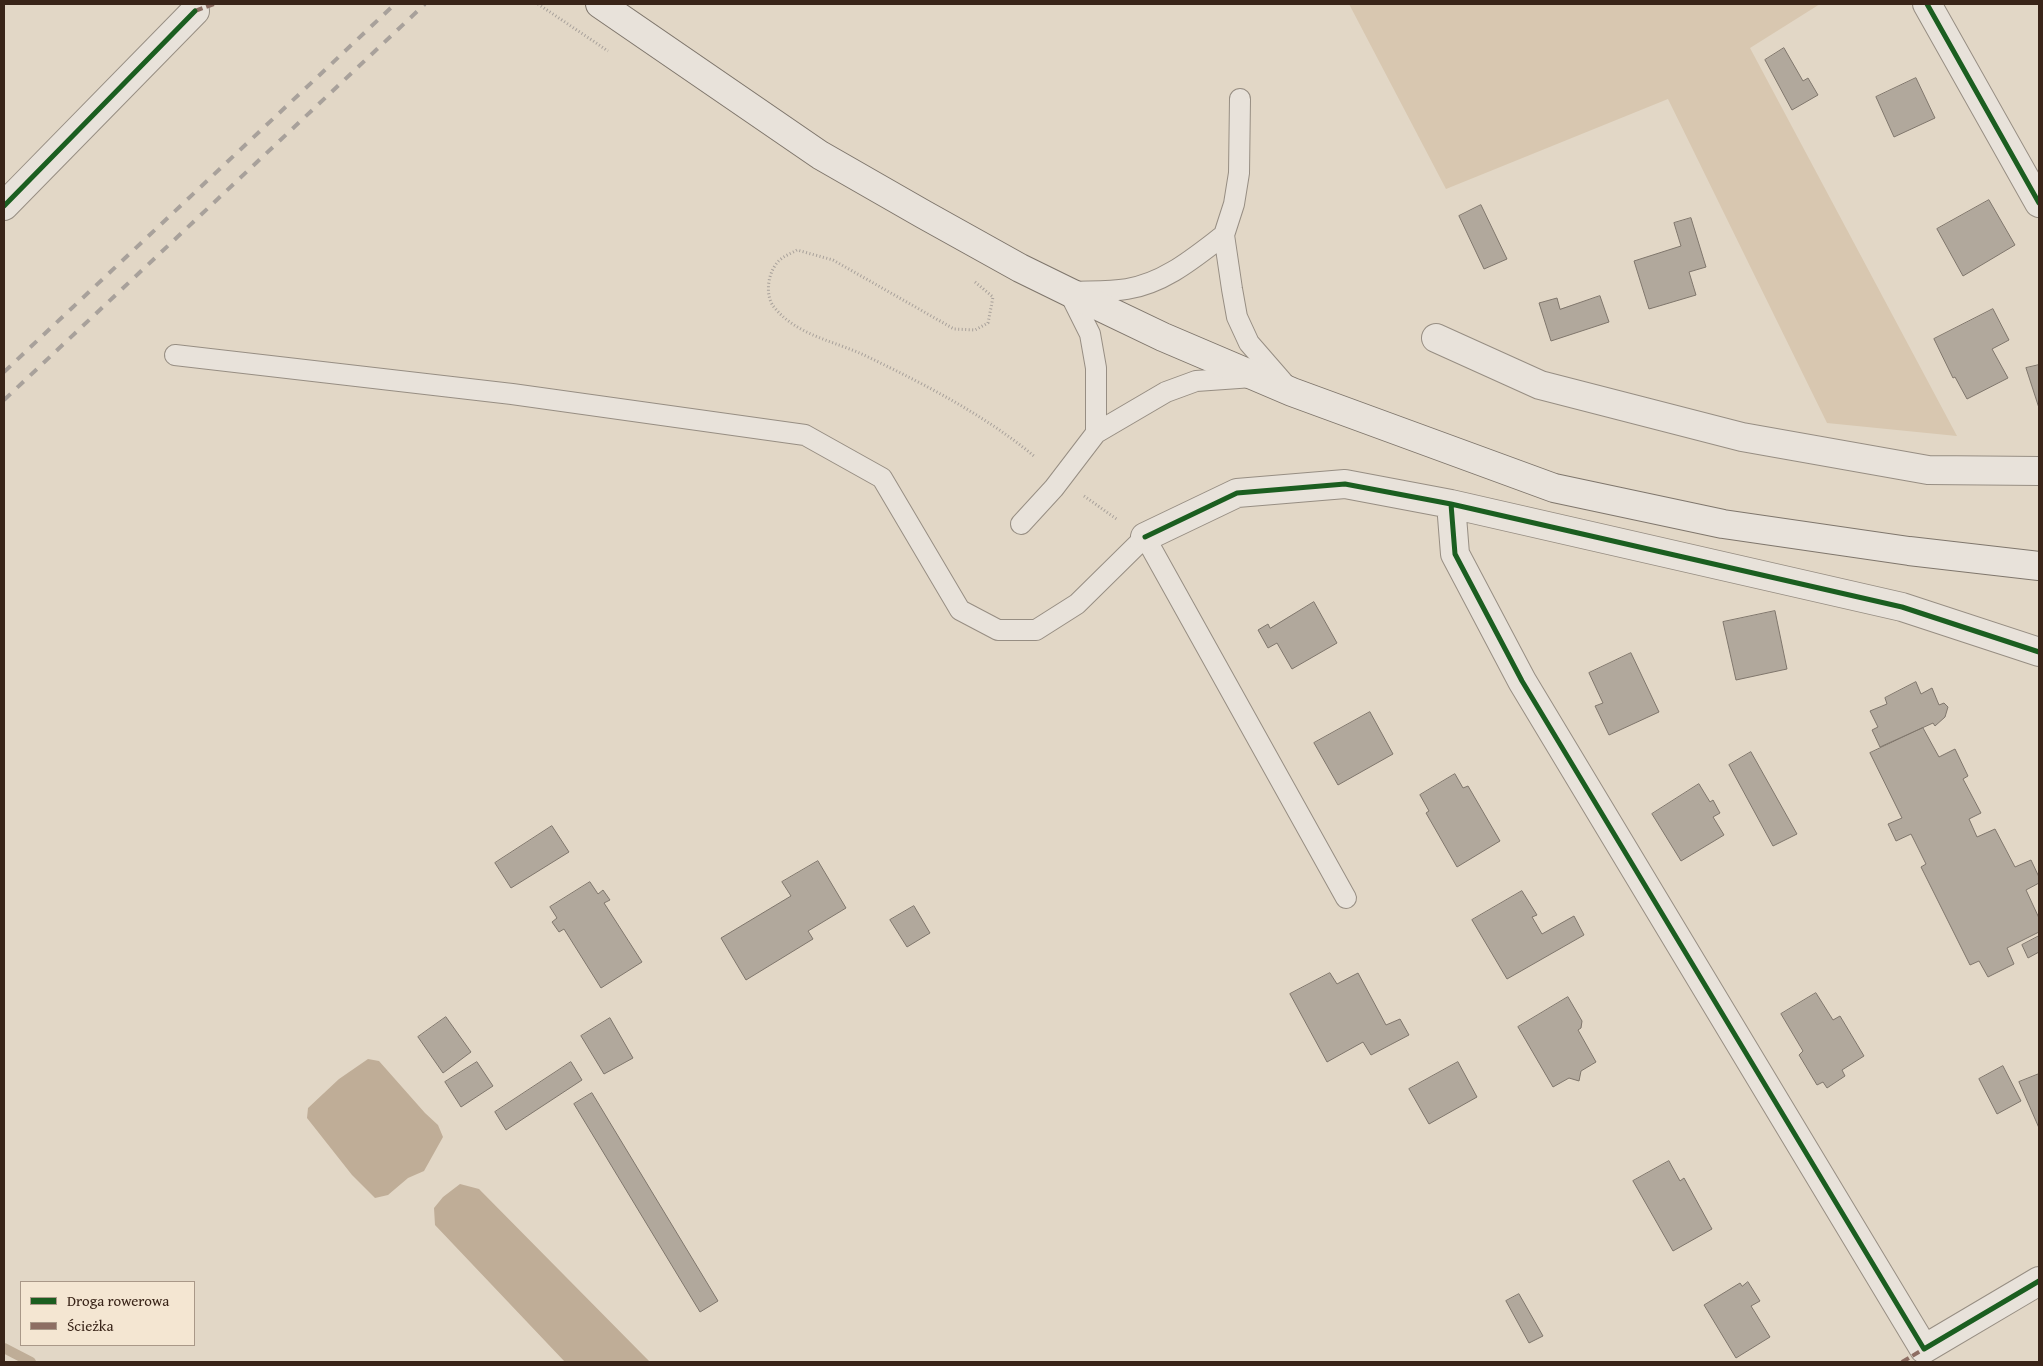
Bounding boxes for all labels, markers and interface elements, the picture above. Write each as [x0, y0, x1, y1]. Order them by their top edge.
legend [20, 1281, 195, 1346]
text: Droga rowerowa [67, 1290, 169, 1311]
text: Ścieżka [67, 1315, 114, 1336]

